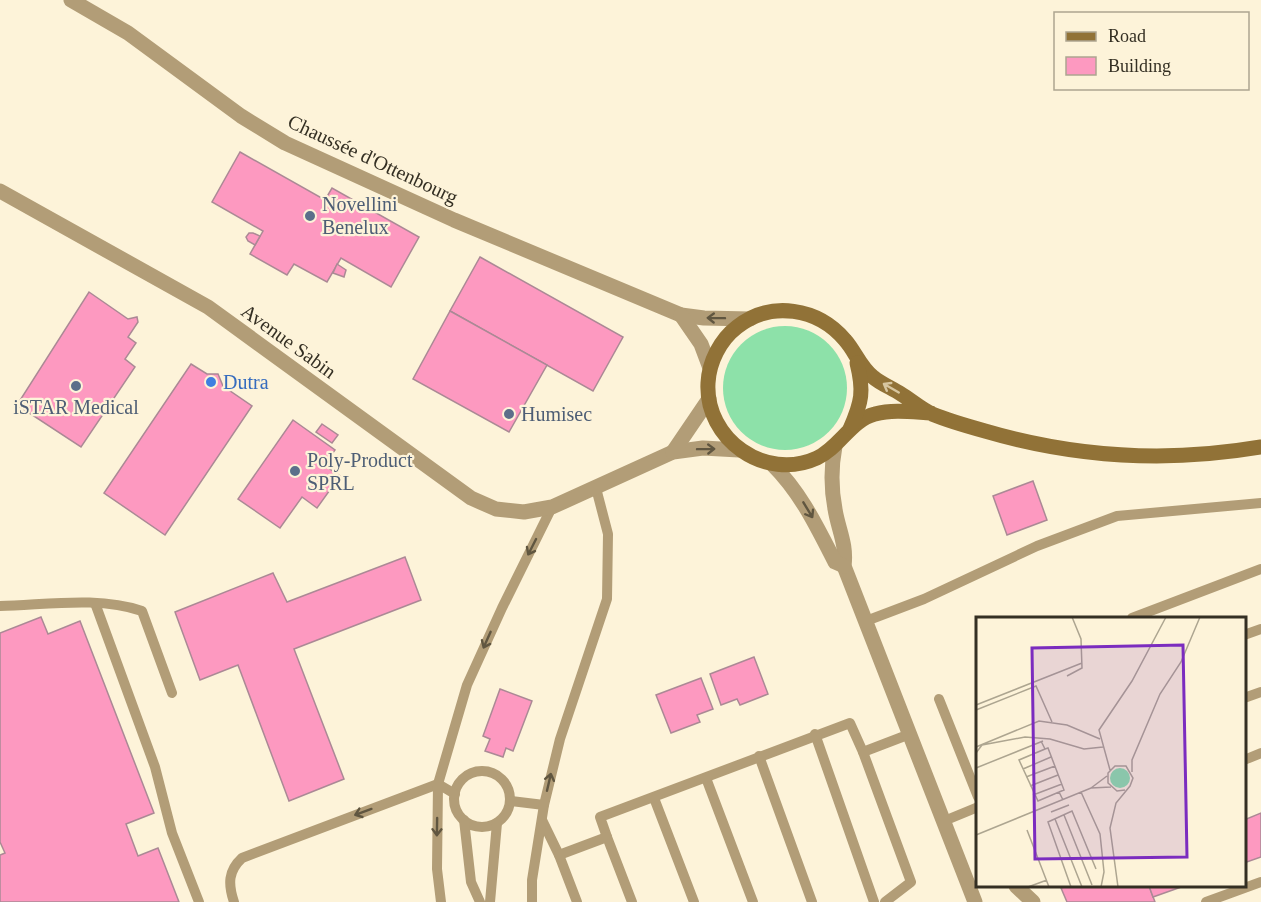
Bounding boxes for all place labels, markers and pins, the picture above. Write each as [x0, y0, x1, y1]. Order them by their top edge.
place label: Novellini Benelux [322, 193, 398, 238]
marker: Novellini Benelux [303, 209, 317, 223]
place label: Dutra [223, 371, 269, 393]
marker: Dutra [204, 375, 218, 389]
marker: iSTAR Medical [69, 379, 83, 393]
place label: iSTAR Medical [13, 396, 139, 418]
place label: Humisec [521, 403, 592, 425]
marker: Humisec [502, 407, 516, 421]
place label: Poly-Product SPRL [307, 449, 413, 494]
marker: Poly-Product SPRL [288, 464, 302, 478]

